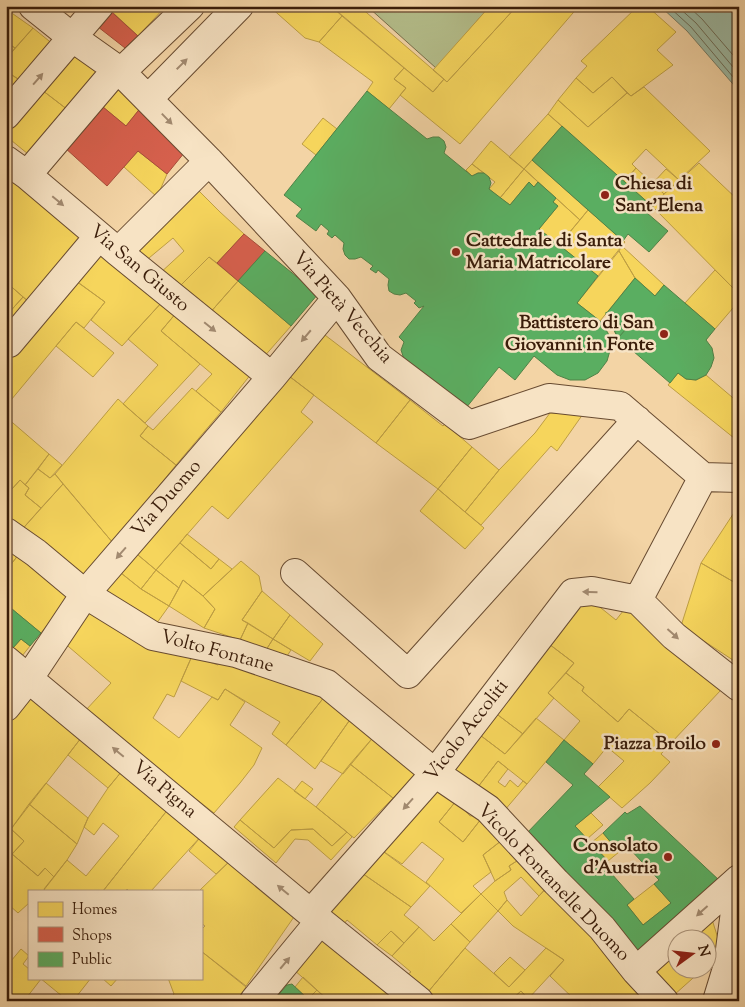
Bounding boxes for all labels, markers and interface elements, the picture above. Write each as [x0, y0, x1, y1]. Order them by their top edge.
one-way arrow [176, 58, 188, 70]
one-way arrow [32, 73, 44, 85]
one-way arrow [161, 112, 173, 124]
place label: Chiesa di Sant'Elena [615, 171, 703, 220]
marker: Chiesa di Sant'Elena [599, 189, 611, 201]
one-way arrow [51, 196, 64, 207]
street label: Via San Giusto [83, 219, 195, 319]
place label: Cattedrale di Santa Maria Matricolare [466, 228, 623, 277]
street label: Via Pietà Vecchia [286, 246, 399, 370]
marker: Cattedrale di Santa Maria Matricolare [450, 246, 462, 258]
place label: Battistero di San Giovanni in Fonte [505, 310, 655, 359]
one-way arrow [203, 322, 216, 333]
marker: Battistero di San Giovanni in Fonte [658, 328, 670, 340]
one-way arrow [300, 329, 311, 342]
street label: Via Duomo [126, 454, 208, 544]
one-way arrow [116, 547, 127, 559]
one-way arrow [582, 588, 598, 596]
street label: Volto Fontane [157, 624, 277, 680]
one-way arrow [666, 628, 678, 640]
street label: Vicolo Accoliti [419, 674, 515, 788]
place label: Piazza Broilo [604, 731, 707, 758]
marker: Piazza Broilo [710, 738, 722, 750]
one-way arrow [112, 747, 124, 758]
street label: Via Pigna [126, 755, 203, 825]
one-way arrow [402, 797, 414, 809]
street label: Vicolo Fontanelle Duomo [470, 798, 636, 968]
place label: Consolato d'Austria [573, 833, 659, 882]
marker: Consolato d'Austria [662, 851, 674, 863]
one-way arrow [277, 884, 290, 895]
legend [28, 890, 202, 980]
text: Homes [72, 900, 117, 921]
one-way arrow [696, 906, 709, 917]
text: Shops [72, 926, 112, 947]
north arrow [668, 930, 718, 980]
text: N [692, 943, 714, 959]
text: Public [72, 950, 112, 971]
one-way arrow [280, 957, 291, 970]

